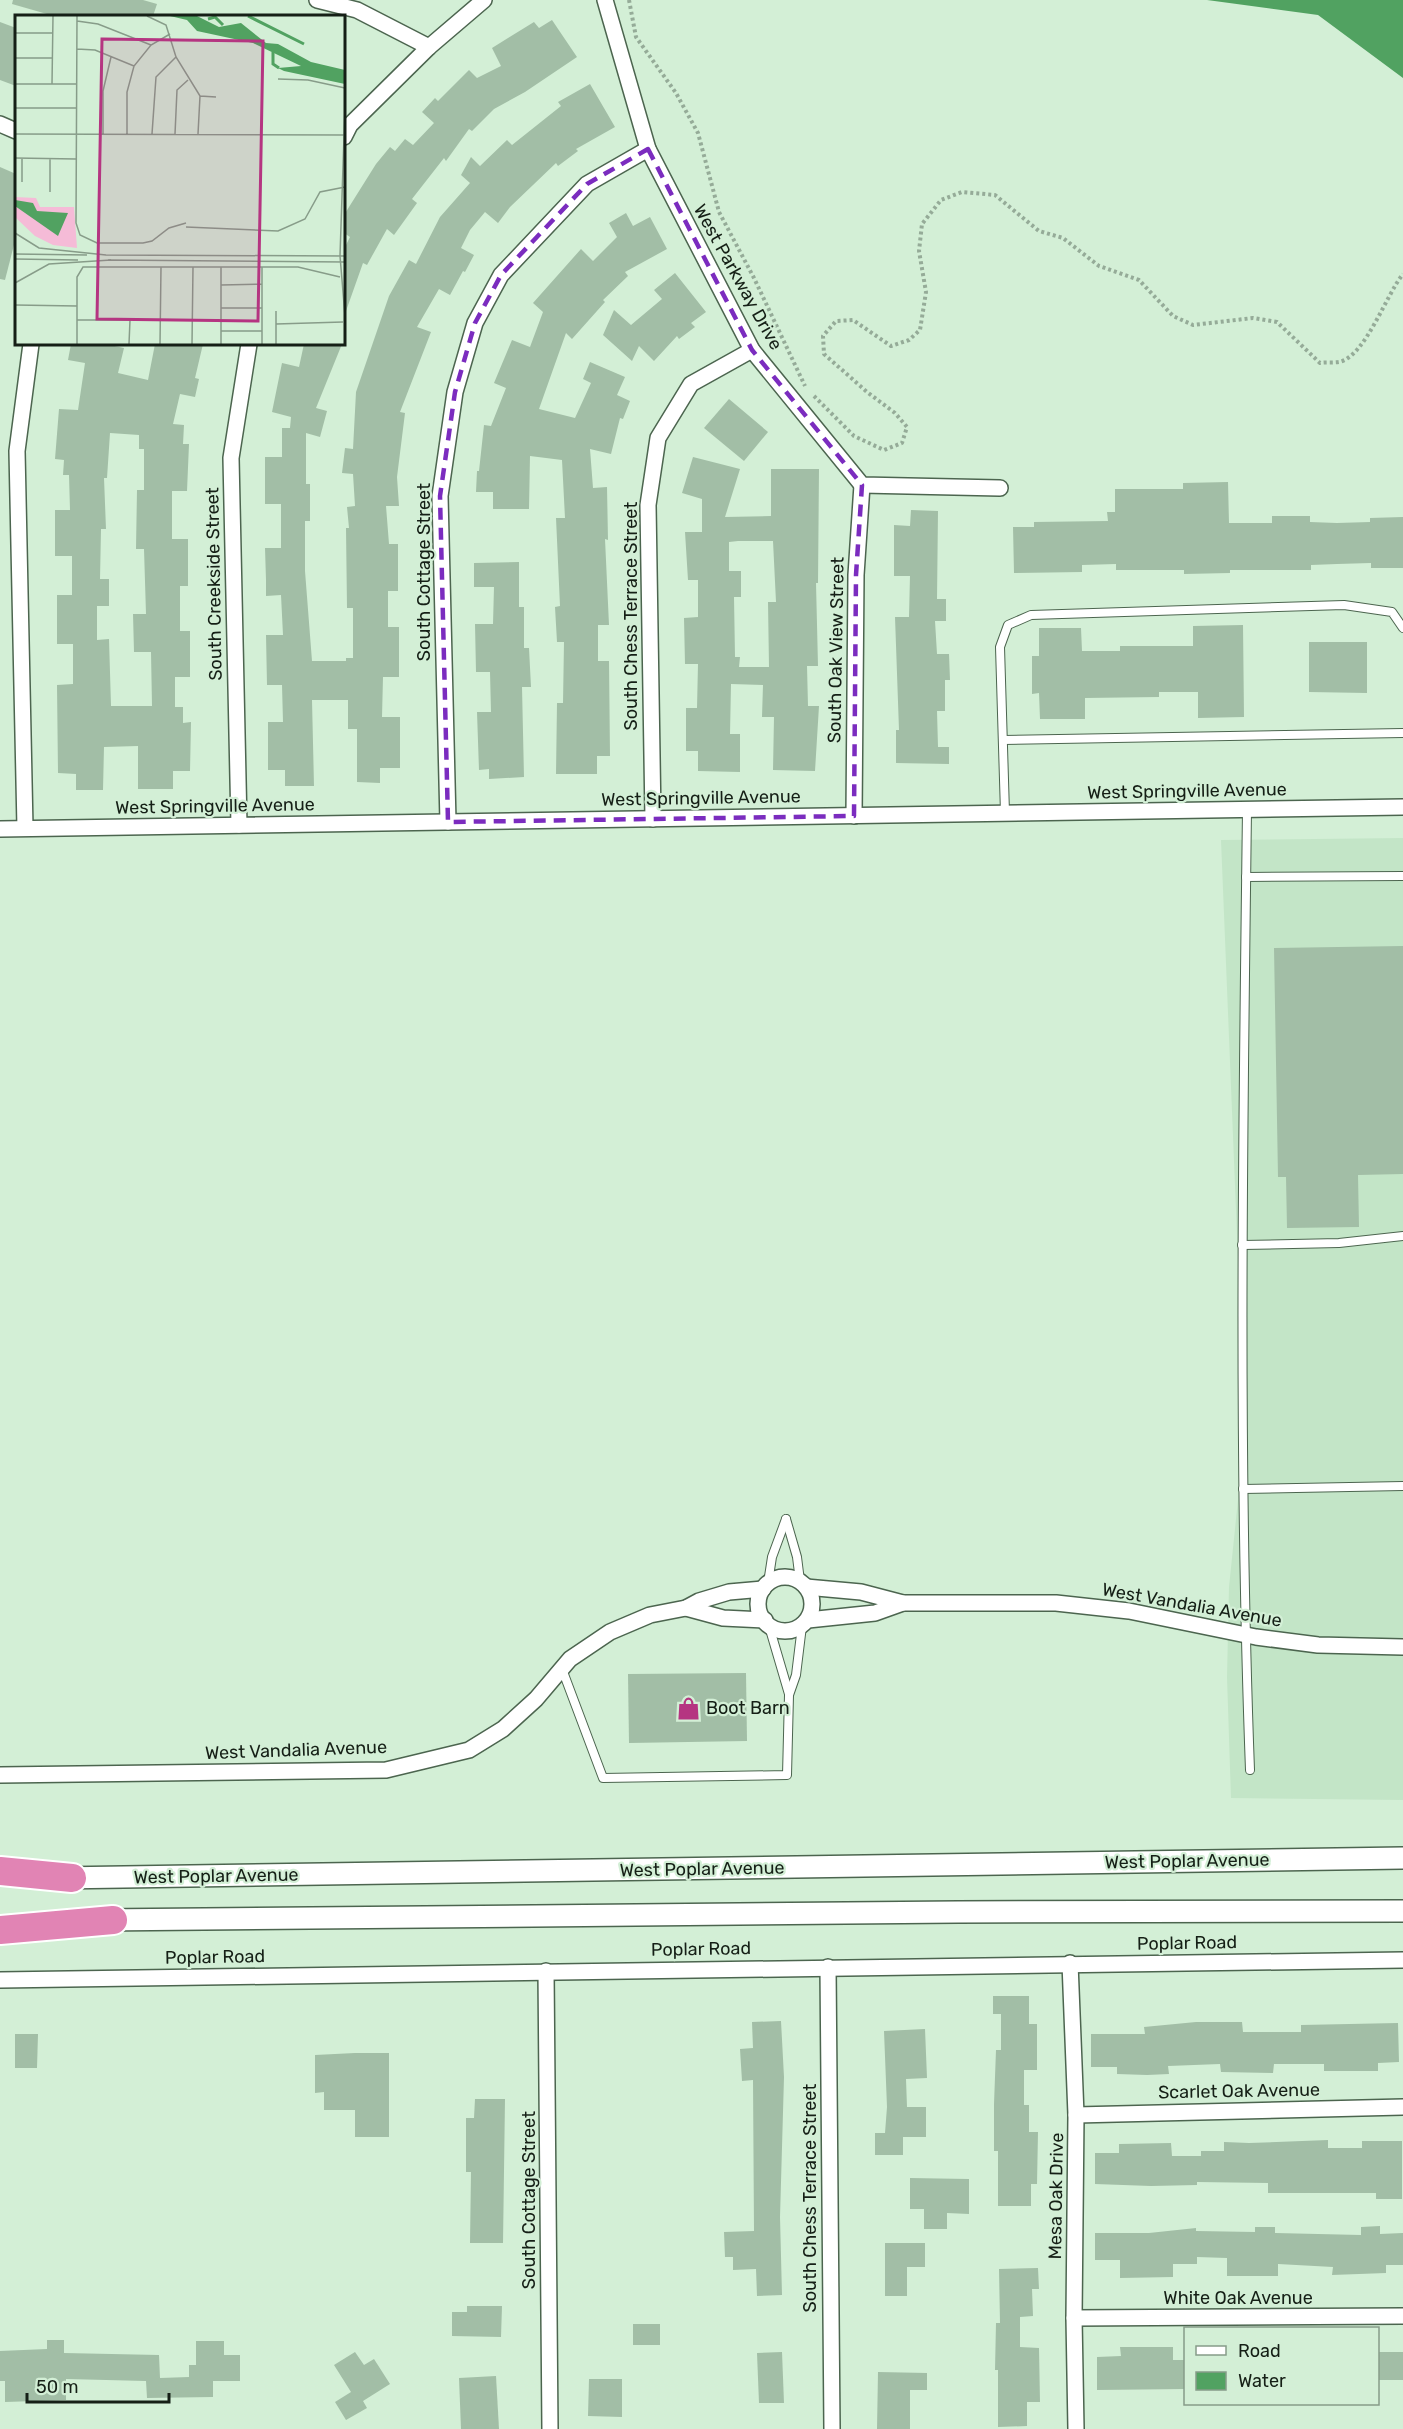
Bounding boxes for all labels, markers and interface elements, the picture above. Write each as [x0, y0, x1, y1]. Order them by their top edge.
inset map [15, 15, 345, 345]
street label: West Parkway Drive [689, 200, 787, 354]
street label: South Cottage Street [413, 483, 435, 661]
street label: South Creekside Street [201, 487, 227, 681]
street label: South Chess Terrace Street [620, 502, 642, 730]
street label: South Oak View Street [823, 557, 849, 743]
street label: West Springville Avenue [1087, 778, 1287, 804]
street label: West Springville Avenue [601, 785, 801, 811]
street label: West Springville Avenue [115, 793, 315, 819]
street label: West Vandalia Avenue [1100, 1578, 1284, 1632]
shop icon: Boot Barn [675, 1695, 701, 1721]
place label: Boot Barn [706, 1697, 790, 1719]
street label: West Vandalia Avenue [205, 1736, 387, 1764]
street label: West Poplar Avenue [1104, 1849, 1270, 1873]
street label: West Poplar Avenue [619, 1857, 785, 1881]
street label: West Poplar Avenue [133, 1864, 299, 1888]
street label: Poplar Road [1137, 1931, 1237, 1955]
street label: Poplar Road [651, 1937, 751, 1961]
street label: Poplar Road [165, 1945, 265, 1969]
street label: Scarlet Oak Avenue [1158, 2079, 1320, 2103]
street label: South Chess Terrace Street [799, 2084, 821, 2312]
street label: South Cottage Street [518, 2111, 540, 2289]
street label: Mesa Oak Drive [1044, 2132, 1068, 2260]
street label: White Oak Avenue [1163, 2287, 1313, 2309]
legend [1184, 2327, 1379, 2405]
text: Road [1238, 2340, 1281, 2362]
scale bar [27, 2366, 170, 2404]
text: Water [1238, 2370, 1286, 2392]
text: 50 m [36, 2376, 79, 2398]

